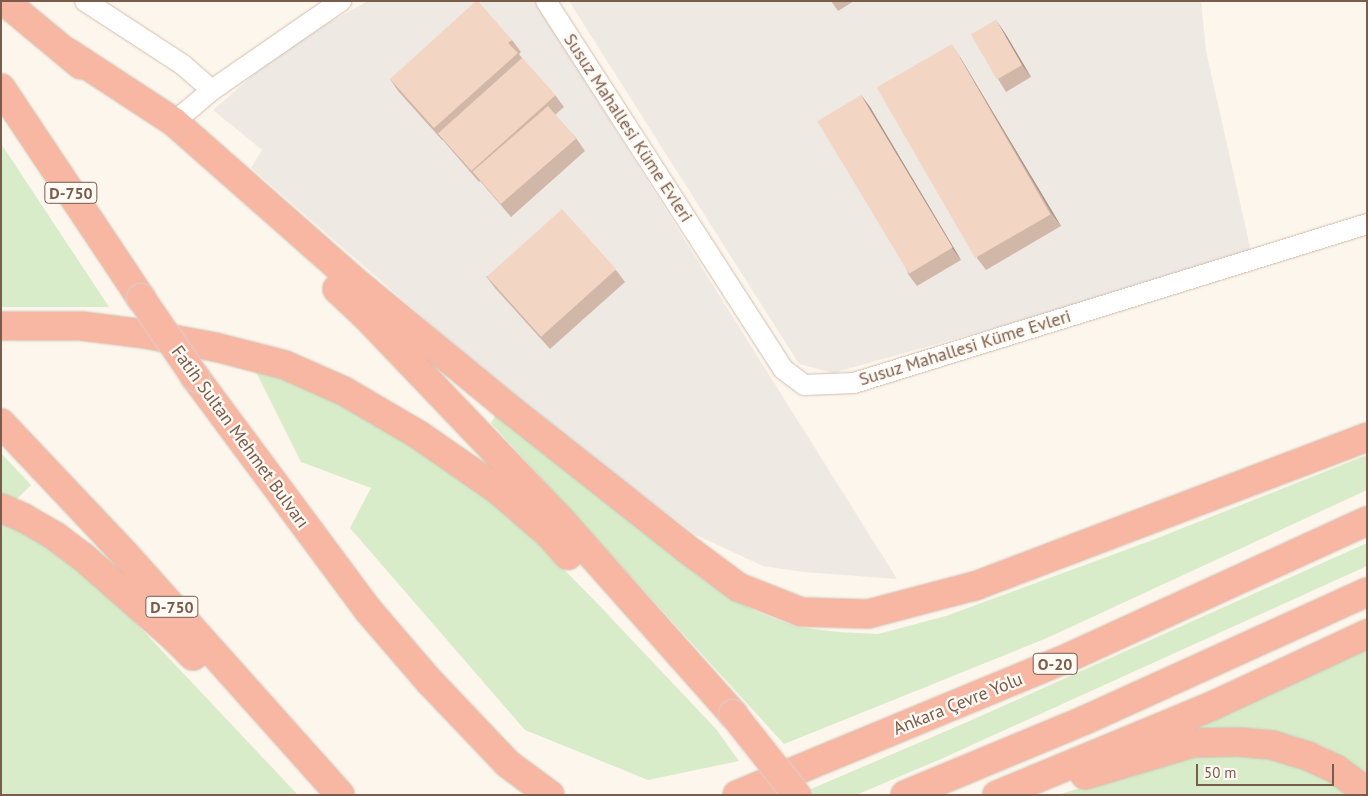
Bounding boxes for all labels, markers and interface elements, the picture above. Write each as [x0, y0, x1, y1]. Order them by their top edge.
street label: Susuz Mahallesi Küme Evleri [559, 29, 697, 227]
road number: D-750 [44, 180, 98, 207]
street label: Susuz Mahallesi Küme Evleri [856, 305, 1074, 391]
street label: Fatih Sultan Mehmet Bulvarı [167, 342, 313, 532]
road number: D-750 [144, 594, 200, 620]
road number: O-20 [1032, 651, 1078, 678]
street label: Ankara Çevre Yolu [890, 668, 1026, 740]
scale bar [1198, 754, 1336, 786]
text: 50 m [1204, 763, 1237, 782]

